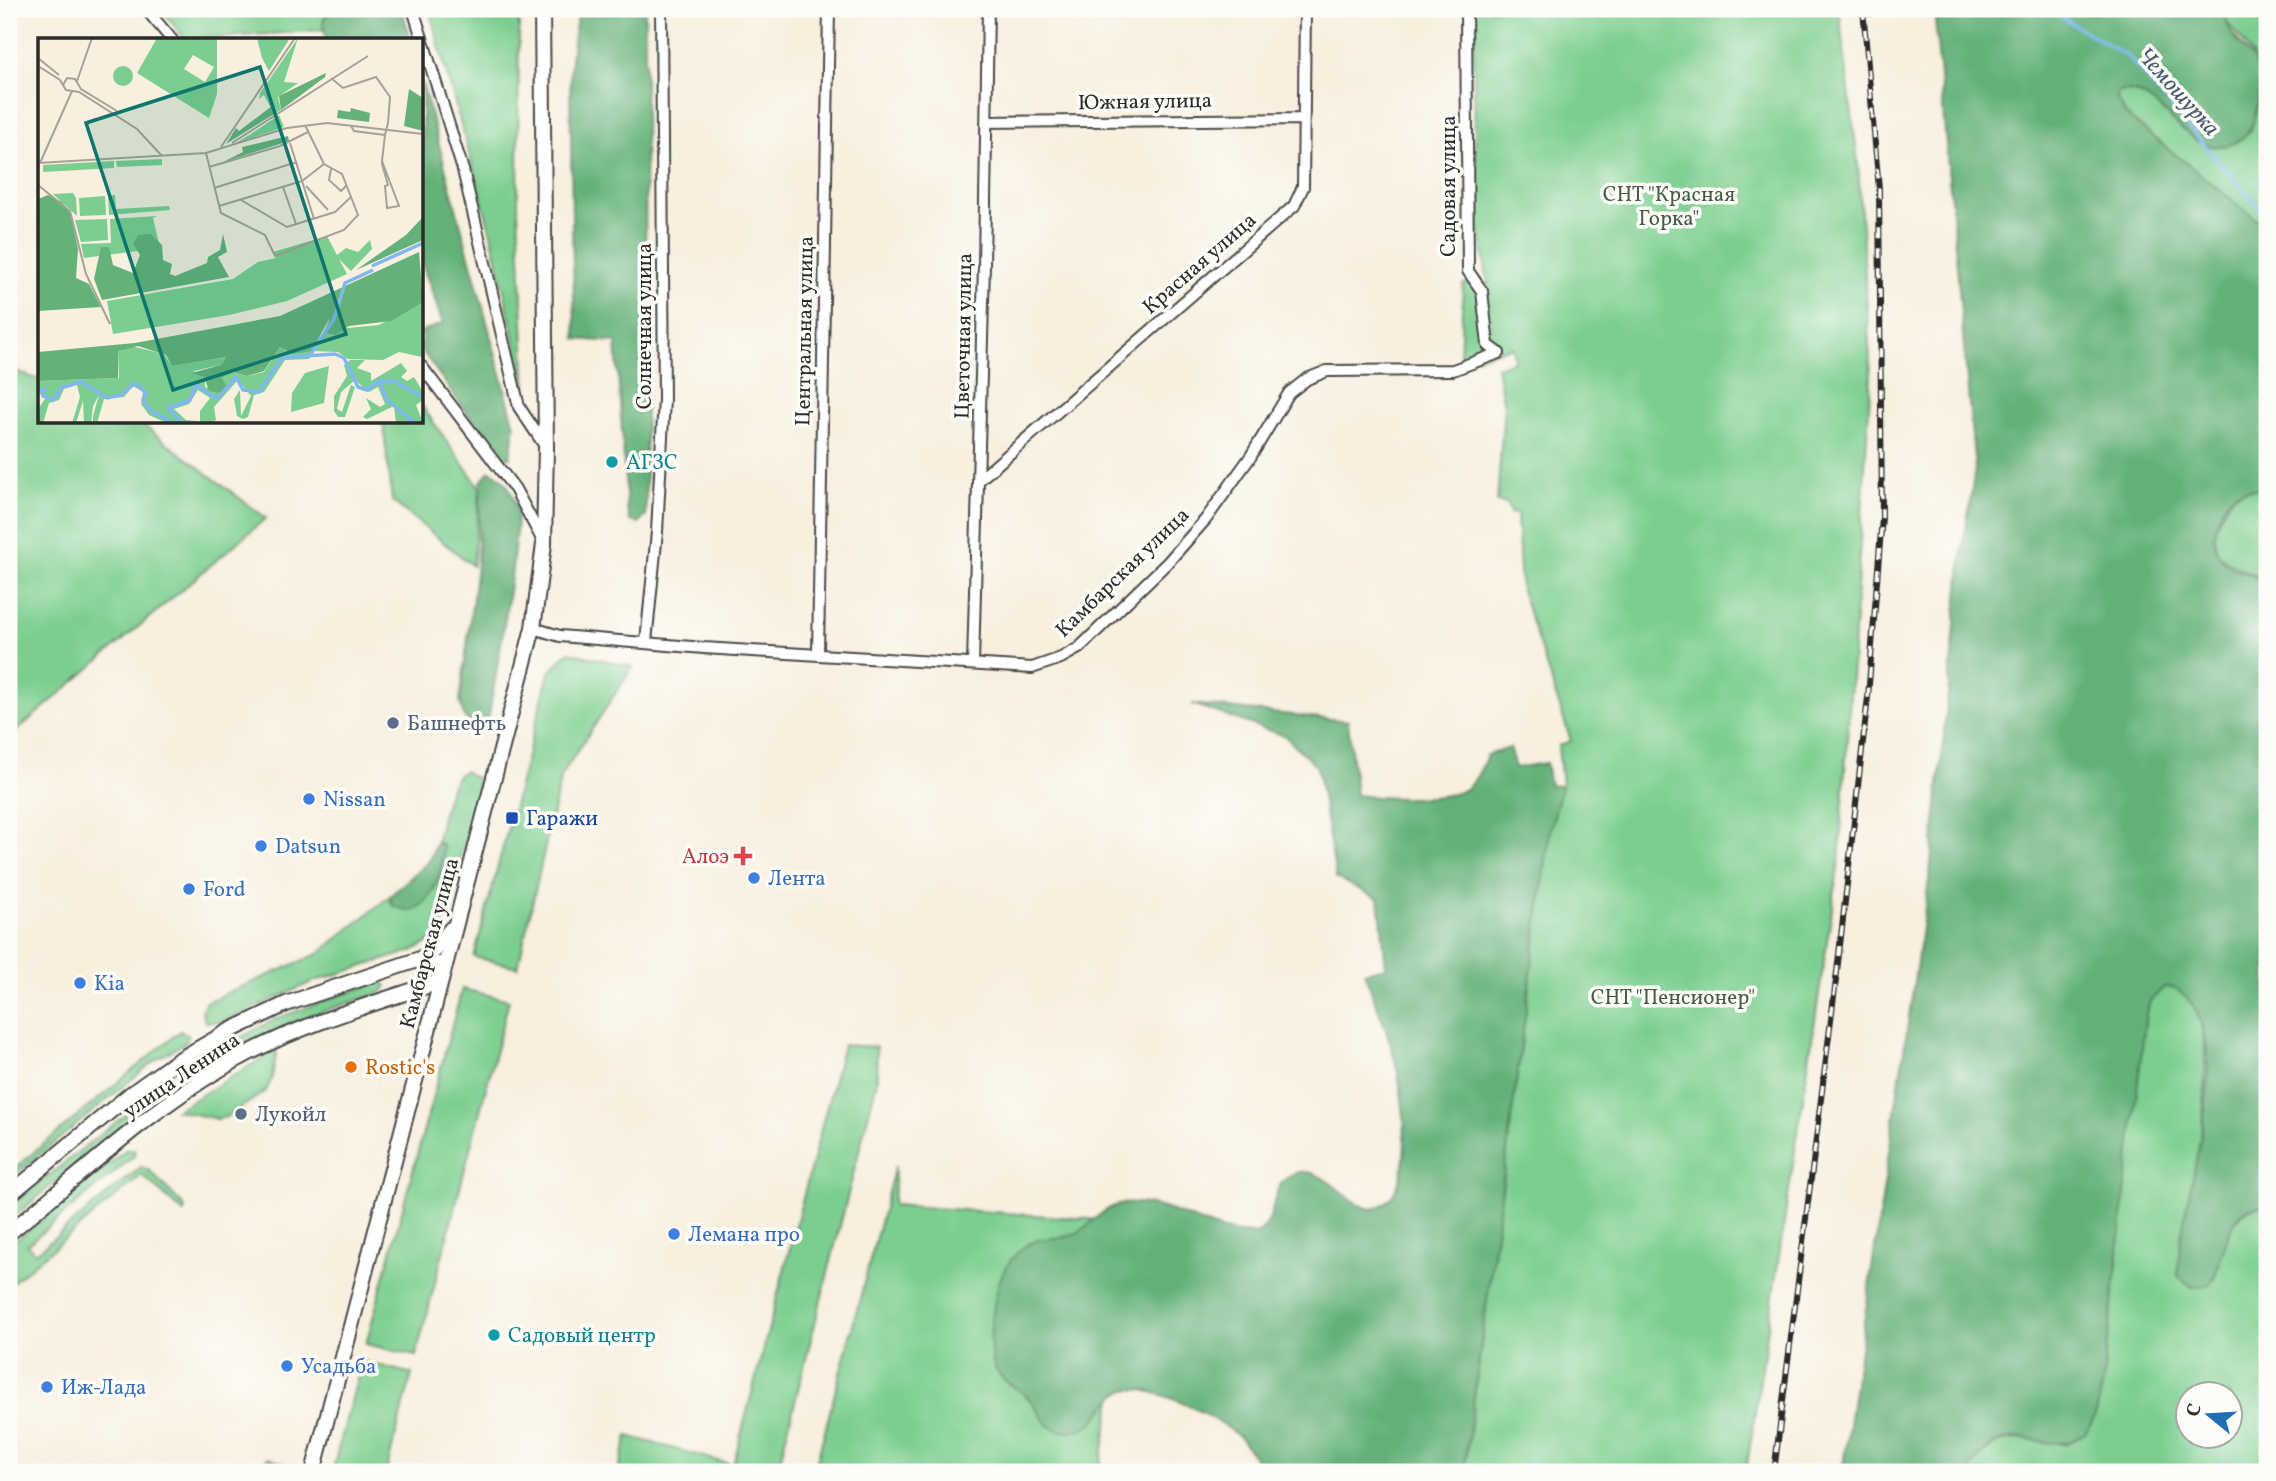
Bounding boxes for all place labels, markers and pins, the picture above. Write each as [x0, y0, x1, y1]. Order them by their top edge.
place label: АГЗС [626, 449, 678, 478]
marker: АГЗС [604, 454, 620, 470]
place label: Башнефть [407, 710, 506, 739]
marker: Башнефть [385, 715, 401, 731]
place label: Nissan [323, 786, 386, 815]
marker: Nissan [301, 791, 317, 807]
place label: Гаражи [526, 805, 598, 834]
marker: Гаражи [504, 810, 520, 826]
place label: Datsun [275, 833, 341, 862]
marker: Datsun [253, 838, 269, 854]
place label: Алоэ [682, 843, 729, 872]
marker: Алоэ [735, 848, 751, 864]
place label: Лента [768, 865, 826, 894]
marker: Лента [746, 870, 762, 886]
place label: Ford [203, 876, 246, 905]
marker: Ford [181, 881, 197, 897]
place label: Kia [94, 970, 125, 999]
marker: Kia [72, 975, 88, 991]
place label: Rostic's [365, 1054, 435, 1083]
marker: Rostic's [343, 1059, 359, 1075]
place label: Лукойл [255, 1101, 326, 1130]
marker: Лукойл [233, 1106, 249, 1122]
place label: Лемана про [688, 1221, 800, 1250]
marker: Лемана про [666, 1226, 682, 1242]
place label: Садовый центр [508, 1322, 656, 1351]
marker: Садовый центр [486, 1327, 502, 1343]
place label: Усадьба [301, 1353, 377, 1382]
marker: Усадьба [279, 1358, 295, 1374]
place label: Иж-Лада [61, 1374, 147, 1403]
marker: Иж-Лада [39, 1379, 55, 1395]

